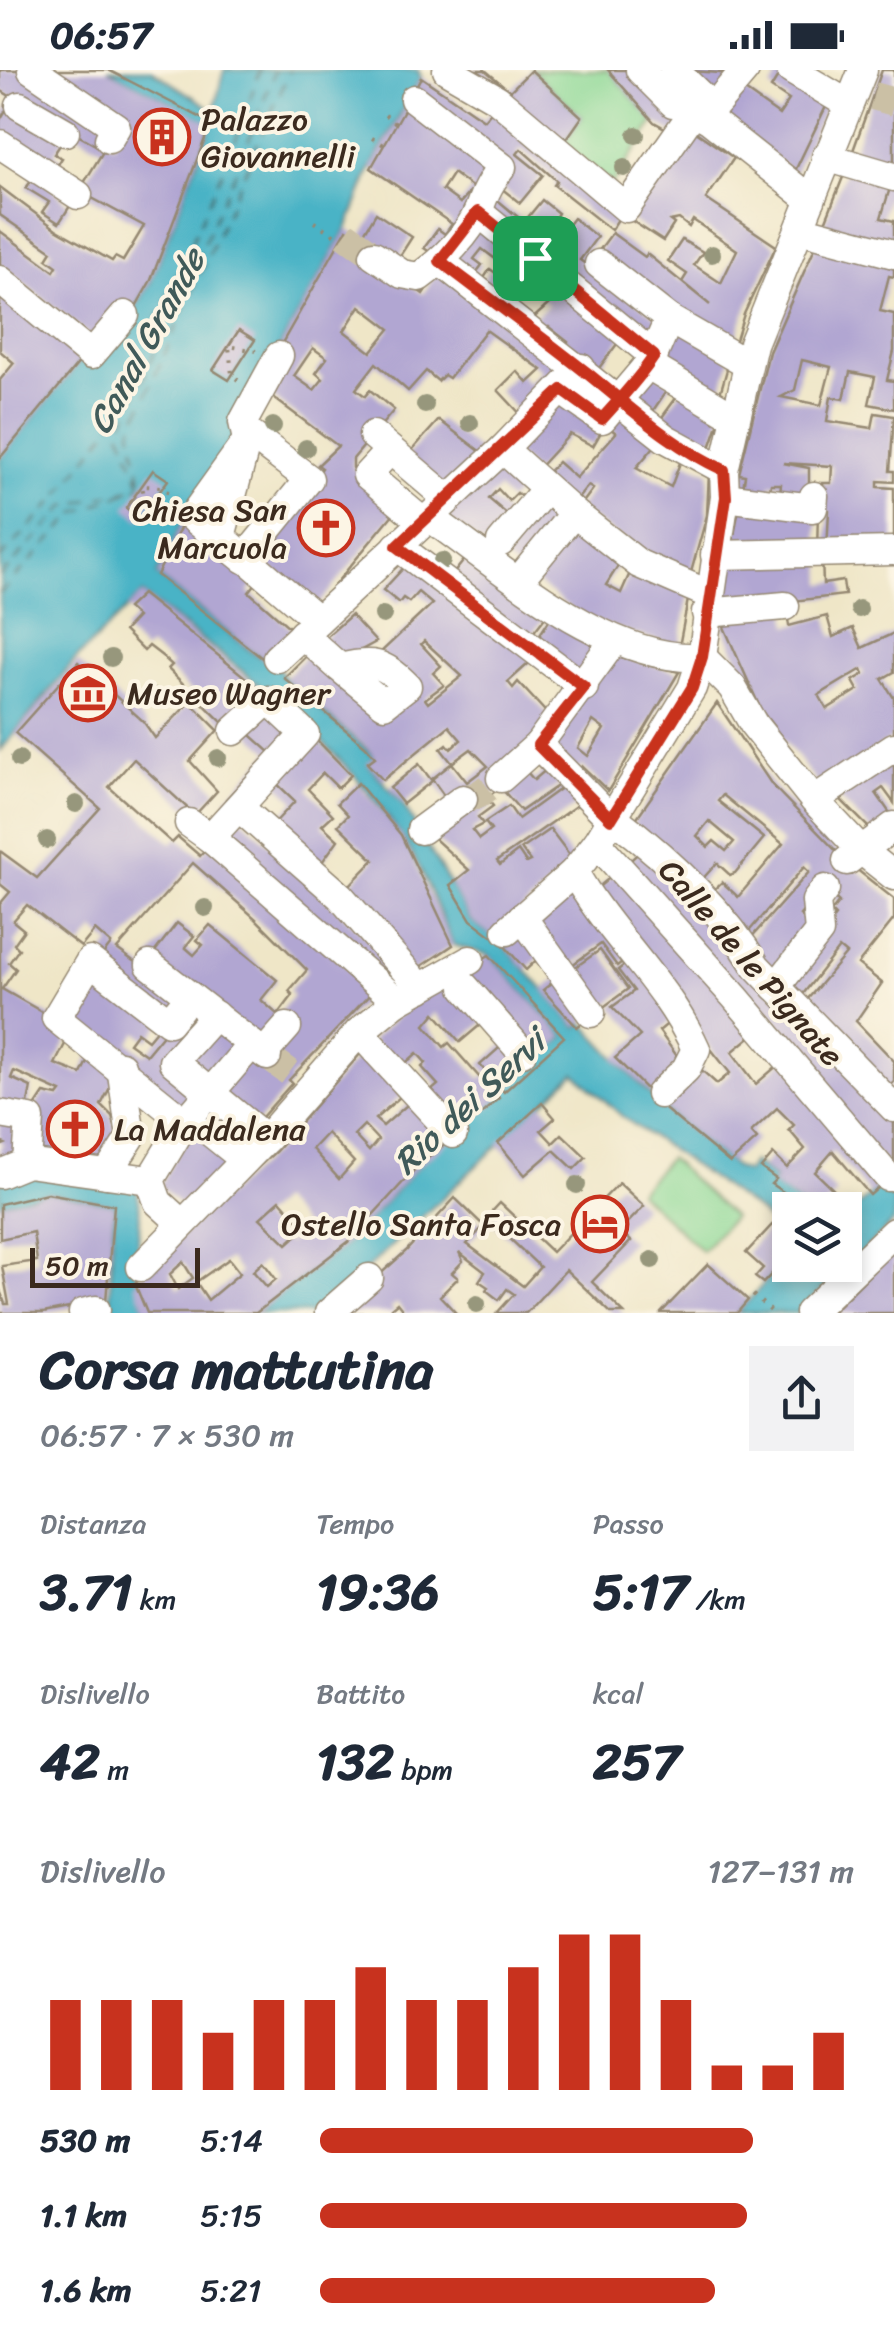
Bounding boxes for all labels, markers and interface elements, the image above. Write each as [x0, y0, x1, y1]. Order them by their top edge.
text: 06:57 [50, 2, 152, 69]
place label: Palazzo Giovannelli [201, 91, 356, 185]
building icon: Palazzo Giovannelli [132, 107, 192, 167]
pin [493, 216, 578, 301]
icon: arrive [508, 231, 563, 286]
water label: Canal Grande [69, 234, 224, 445]
place label: Chiesa San Marcuola [132, 482, 287, 576]
church icon: Chiesa San Marcuola [296, 498, 356, 558]
museum icon: Museo Wagner [58, 663, 118, 723]
place label: Museo Wagner [127, 665, 332, 722]
street label: Calle de le Pignate [644, 846, 858, 1080]
water label: Rio dei Servi [378, 1009, 565, 1190]
church icon: La Maddalena [45, 1099, 105, 1159]
place label: La Maddalena [114, 1101, 306, 1158]
map controls [772, 1192, 862, 1282]
button: layers [772, 1192, 862, 1282]
hotel icon: Ostello Santa Fosca [570, 1194, 630, 1254]
place label: Ostello Santa Fosca [281, 1196, 561, 1253]
text: 50 m [45, 1241, 109, 1290]
scale bar [30, 1243, 200, 1288]
text: Corsa mattutina [40, 1321, 433, 1418]
button: share [749, 1346, 854, 1451]
text: 06:57 · 7 × 530 m [40, 1407, 294, 1464]
text: Distanza [40, 1499, 146, 1548]
text: Tempo [316, 1499, 394, 1548]
text: Passo [593, 1499, 664, 1548]
text: 3.71 [40, 1548, 133, 1637]
text: 19:36 [316, 1548, 439, 1637]
text: 5:17 [593, 1548, 688, 1637]
text: km [133, 1575, 176, 1624]
text: /km [688, 1575, 746, 1624]
text: Dislivello [40, 1669, 150, 1718]
text: Battito [316, 1669, 405, 1718]
text: kcal [593, 1669, 644, 1718]
text: 42 [40, 1718, 100, 1807]
text: 132 [316, 1718, 394, 1807]
text: 257 [593, 1718, 681, 1807]
text: m [100, 1745, 129, 1794]
text: bpm [394, 1745, 453, 1794]
text: Dislivello [40, 1843, 165, 1900]
text: 127–131 m [707, 1843, 854, 1900]
text: 530 m [40, 2112, 130, 2169]
text: 5:14 [200, 2112, 263, 2169]
text: 1.1 km [40, 2187, 127, 2244]
text: 5:15 [200, 2187, 263, 2244]
text: 1.6 km [40, 2262, 131, 2319]
text: 5:21 [200, 2262, 261, 2319]

